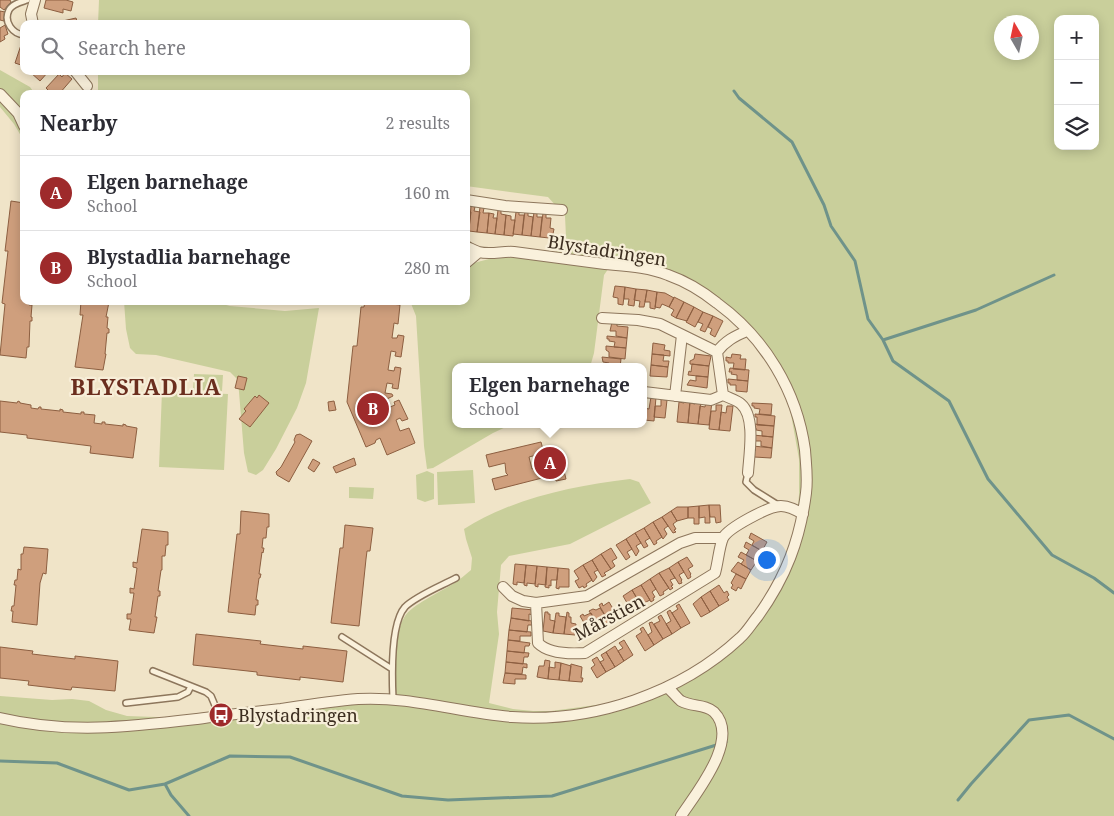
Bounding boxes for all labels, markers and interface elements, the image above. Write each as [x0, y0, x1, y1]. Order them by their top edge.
north arrow [994, 15, 1039, 60]
map controls [1054, 15, 1099, 150]
button: + [1054, 15, 1099, 60]
search box [20, 20, 470, 75]
icon: search [38, 34, 66, 62]
text: Search here [78, 35, 186, 61]
button: − [1054, 60, 1099, 105]
button: layers [1054, 105, 1099, 150]
text: Nearby [40, 109, 118, 137]
text: 2 results [386, 112, 450, 134]
text: Elgen barnehage [87, 169, 248, 195]
text: A [50, 182, 62, 204]
text: 160 m [404, 182, 450, 204]
text: School [87, 195, 137, 217]
street label: Blystadringen [546, 229, 668, 271]
text: Blystadlia barnehage [87, 244, 291, 270]
text: B [51, 257, 61, 279]
text: 280 m [404, 257, 450, 279]
text: School [87, 270, 137, 292]
popup [452, 363, 647, 428]
district label: BLYSTADLIA [70, 371, 222, 401]
text: Elgen barnehage [469, 372, 630, 398]
pin: B [357, 390, 389, 428]
text: School [469, 398, 519, 420]
pin: A [534, 444, 566, 482]
your location [754, 547, 780, 573]
street label: Mårstien [569, 588, 649, 646]
bus stop icon: Blystadringen [208, 702, 234, 728]
place label: Blystadringen [238, 703, 358, 727]

